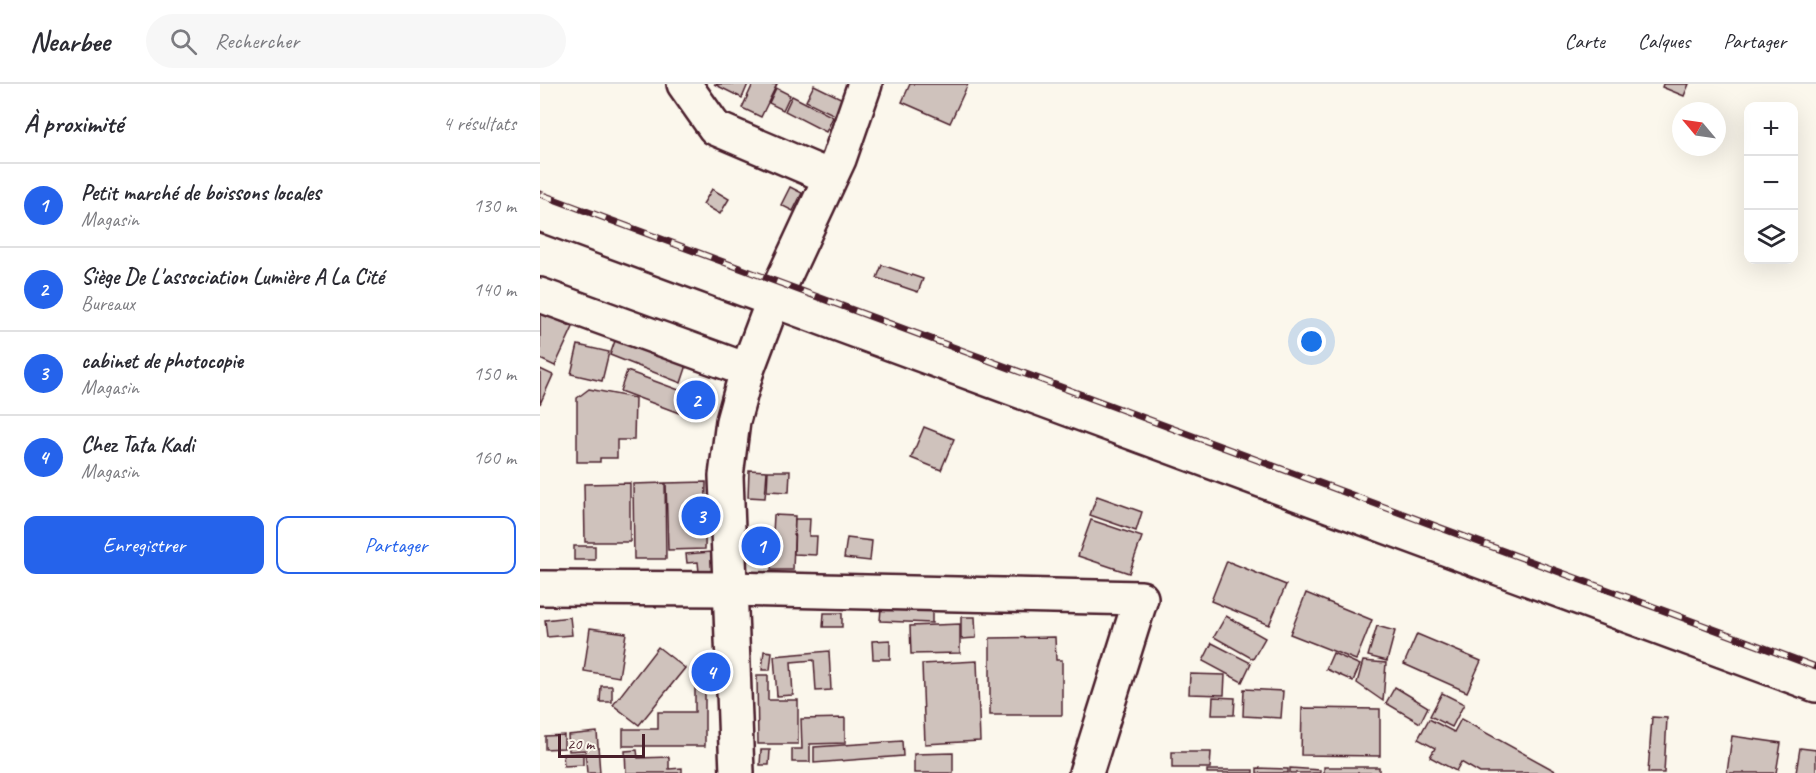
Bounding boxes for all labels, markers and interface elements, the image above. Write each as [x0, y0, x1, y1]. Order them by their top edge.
search box [146, 14, 566, 68]
text: Nearbee [30, 24, 110, 59]
icon: search [167, 25, 200, 58]
text: Rechercher [215, 27, 299, 55]
text: Carte [1564, 28, 1605, 54]
text: Calques [1638, 28, 1690, 54]
text: Partager [1723, 28, 1786, 54]
north arrow [1672, 102, 1726, 156]
map controls [1744, 102, 1798, 264]
button: + [1744, 102, 1798, 156]
text: À proximité [24, 107, 123, 140]
text: 4 résultats [443, 111, 516, 136]
button: − [1744, 156, 1798, 210]
text: Petit marché de boissons locales [81, 179, 321, 207]
text: 1 [39, 193, 48, 218]
text: 130 m [473, 193, 516, 218]
text: Magasin [81, 207, 139, 232]
button: layers [1744, 210, 1798, 264]
text: Siège De L'association Lumière A La Cité [81, 263, 384, 291]
text: 2 [39, 277, 48, 302]
text: 140 m [473, 277, 516, 302]
text: Bureaux [81, 291, 135, 316]
your location [1297, 327, 1326, 356]
text: cabinet de photocopie [81, 347, 243, 375]
text: 3 [39, 361, 48, 386]
text: 150 m [473, 361, 516, 386]
text: Magasin [81, 375, 139, 400]
pin: 2 [676, 378, 716, 422]
text: Chez Tata Kadi [81, 431, 194, 459]
text: 4 [39, 445, 48, 470]
text: 160 m [473, 445, 516, 470]
text: Magasin [81, 459, 139, 484]
pin: 3 [682, 494, 720, 538]
button: Enregistrer [24, 516, 264, 574]
button: Partager [276, 516, 516, 574]
pin: 1 [742, 524, 780, 568]
pin: 4 [692, 650, 730, 694]
scale bar [558, 731, 645, 758]
text: 20 m [567, 734, 594, 754]

